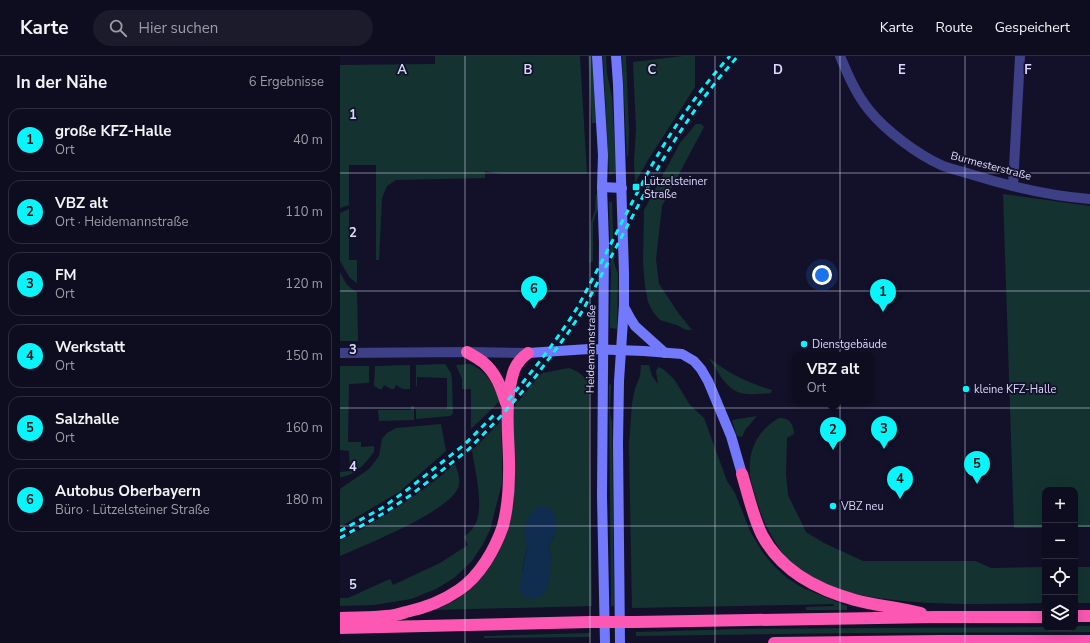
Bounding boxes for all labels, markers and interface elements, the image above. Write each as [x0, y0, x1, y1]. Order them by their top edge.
search box [93, 10, 373, 46]
text: Karte [20, 15, 69, 41]
icon: search [107, 17, 129, 39]
text: Hier suchen [139, 18, 218, 38]
text: Karte [880, 18, 914, 37]
text: Route [936, 18, 973, 37]
text: Gespeichert [995, 18, 1070, 37]
text: A [397, 61, 407, 79]
text: B [524, 61, 533, 79]
text: C [648, 61, 657, 79]
text: D [773, 61, 783, 79]
text: E [898, 61, 906, 79]
text: F [1024, 61, 1032, 79]
text: In der Nähe [16, 71, 107, 94]
text: 6 Ergebnisse [249, 73, 324, 91]
text: 1 [349, 106, 357, 124]
text: große KFZ-Halle [55, 121, 171, 141]
text: 1 [26, 131, 34, 149]
text: 40 m [293, 131, 323, 149]
text: Ort [55, 141, 75, 159]
street label: Burmesterstraße [949, 148, 1033, 184]
place label: Lützelsteiner Straße [644, 174, 707, 202]
marker: Lützelsteiner Straße [631, 182, 641, 192]
text: VBZ alt [55, 193, 108, 213]
text: 2 [26, 203, 34, 221]
text: 110 m [285, 203, 323, 221]
text: Ort · Heidemannstraße [55, 213, 188, 231]
text: 2 [349, 224, 357, 242]
text: FM [55, 265, 76, 285]
your location [812, 265, 832, 285]
text: 3 [26, 275, 34, 293]
text: 120 m [285, 275, 323, 293]
pin: 6 [521, 276, 547, 309]
pin: 1 [870, 279, 896, 312]
text: Ort [55, 285, 75, 303]
street label: Heidemannstraße [583, 305, 599, 393]
text: Werkstatt [55, 337, 125, 357]
place label: Dienstgebäude [812, 337, 887, 352]
marker: Dienstgebäude [799, 339, 809, 349]
text: 3 [349, 341, 357, 359]
text: 4 [26, 347, 34, 365]
text: 150 m [285, 347, 323, 365]
popup [792, 352, 874, 404]
text: Ort [55, 357, 75, 375]
text: VBZ alt [807, 359, 859, 379]
text: Ort [807, 379, 826, 397]
place label: kleine KFZ-Halle [974, 382, 1056, 397]
marker: kleine KFZ-Halle [961, 384, 971, 394]
text: Salzhalle [55, 409, 119, 429]
pin: 3 [871, 416, 897, 449]
pin: 2 [820, 417, 846, 450]
text: 5 [26, 419, 34, 437]
text: 160 m [285, 419, 323, 437]
text: Ort [55, 429, 75, 447]
pin: 5 [964, 451, 990, 484]
text: 4 [349, 458, 357, 476]
pin: 4 [887, 466, 913, 499]
text: Autobus Oberbayern [55, 481, 201, 501]
map controls [1042, 487, 1078, 631]
button: + [1042, 487, 1078, 523]
text: 6 [26, 491, 34, 509]
text: 180 m [285, 491, 323, 509]
place label: VBZ neu [840, 499, 884, 514]
text: Büro · Lützelsteiner Straße [55, 501, 210, 519]
marker: VBZ neu [828, 501, 838, 511]
button: − [1042, 523, 1078, 559]
button: locate [1042, 559, 1078, 595]
text: 5 [349, 576, 357, 594]
button: layers [1042, 595, 1078, 631]

